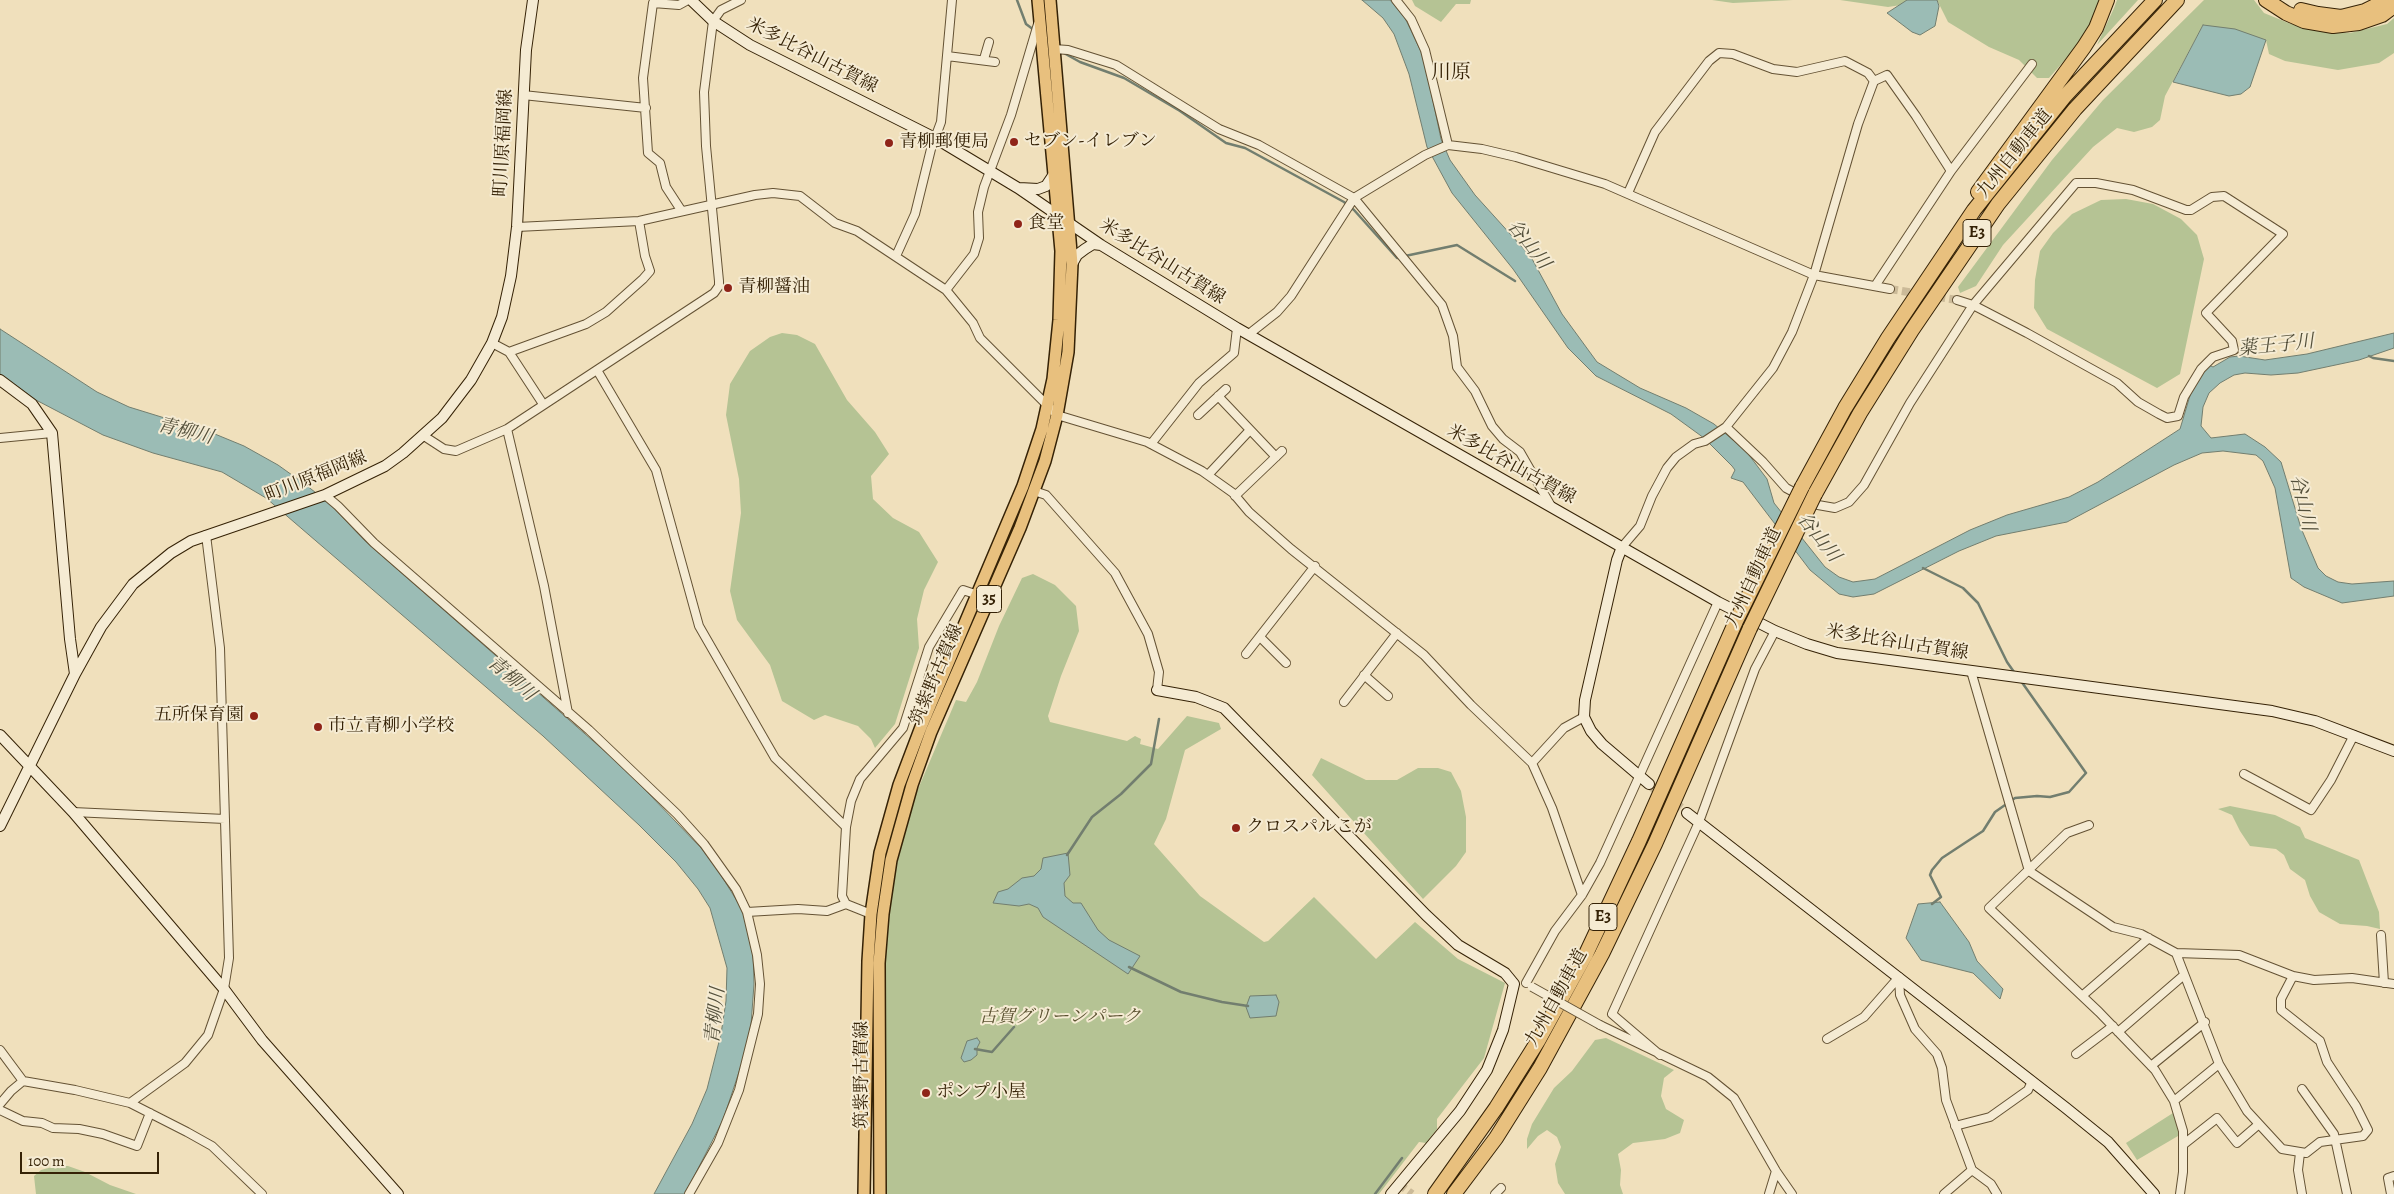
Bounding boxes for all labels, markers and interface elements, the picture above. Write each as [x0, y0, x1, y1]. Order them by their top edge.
street label: 米多比谷山古賀線 [743, 14, 881, 98]
district label: 川原 [1431, 61, 1471, 85]
street label: 町川原福岡線 [490, 89, 518, 197]
street label: 九州自動車道 [1973, 105, 2057, 203]
place label: セブン-イレブン [1024, 131, 1157, 153]
place label: 青柳郵便局 [899, 132, 989, 154]
marker: セブン-イレブン [1008, 136, 1020, 148]
marker: 青柳郵便局 [883, 137, 895, 149]
place label: 食堂 [1028, 213, 1064, 235]
street label: 米多比谷山古賀線 [1095, 215, 1229, 309]
water label: 谷山川 [1501, 216, 1555, 274]
marker: 食堂 [1012, 218, 1024, 230]
road number: E3 [1963, 220, 1991, 247]
place label: 青柳醤油 [738, 277, 810, 299]
marker: 青柳醤油 [722, 282, 734, 294]
water label: 薬王子川 [2237, 331, 2315, 361]
water label: 青柳川 [155, 414, 215, 450]
street label: 米多比谷山古賀線 [1443, 421, 1579, 509]
street label: 町川原福岡線 [262, 447, 370, 507]
water label: 谷山川 [2284, 473, 2320, 533]
water label: 谷山川 [1791, 509, 1845, 567]
street label: 九州自動車道 [1721, 524, 1787, 632]
road number: 35 [976, 586, 1002, 612]
street label: 筑紫野古賀線 [906, 621, 968, 729]
street label: 米多比谷山古賀線 [1824, 621, 1970, 665]
water label: 青柳川 [482, 652, 540, 706]
place label: 五所保育園 [154, 705, 244, 727]
marker: 五所保育園 [248, 710, 260, 722]
place label: 市立青柳小学校 [328, 716, 454, 738]
marker: 市立青柳小学校 [312, 721, 324, 733]
place label: クロスパルこが [1246, 817, 1372, 839]
marker: クロスパルこが [1230, 822, 1242, 834]
road number: E3 [1589, 904, 1617, 930]
street label: 九州自動車道 [1521, 946, 1593, 1050]
water label: 青柳川 [702, 986, 730, 1046]
park label: 古賀グリーンパーク [979, 1007, 1141, 1029]
street label: 筑紫野古賀線 [852, 1021, 874, 1129]
place label: ポンプ小屋 [936, 1082, 1026, 1104]
marker: ポンプ小屋 [920, 1087, 932, 1099]
scale bar [22, 1142, 161, 1174]
text: 100 m [28, 1151, 65, 1171]

